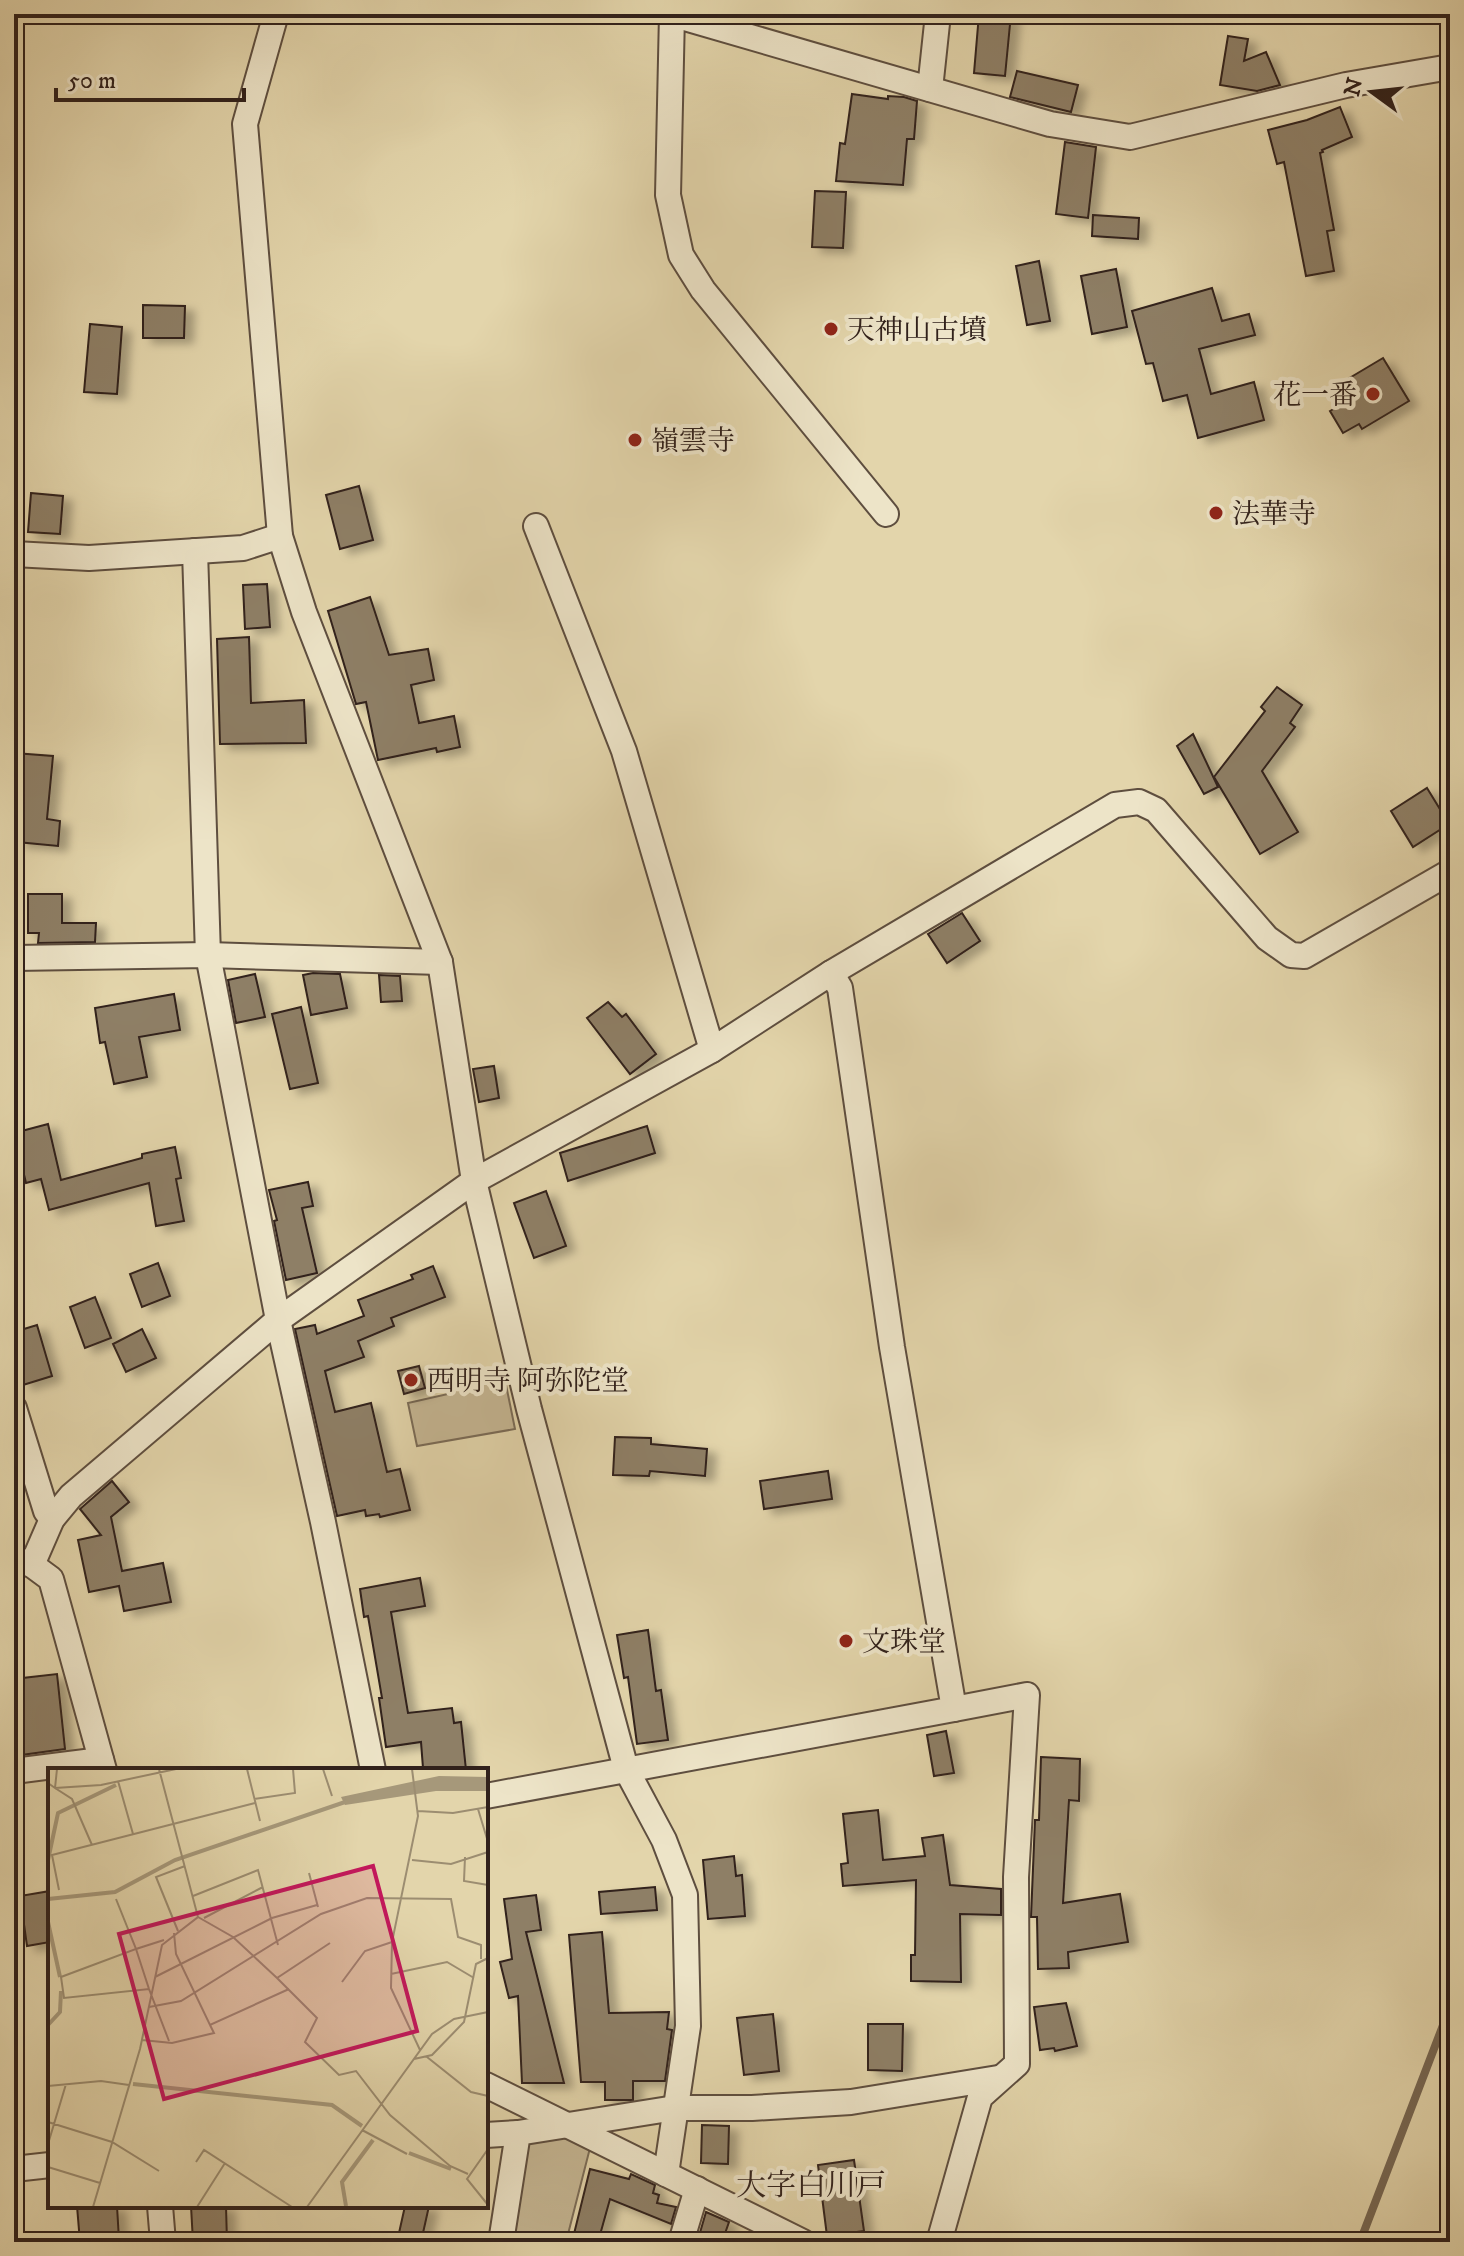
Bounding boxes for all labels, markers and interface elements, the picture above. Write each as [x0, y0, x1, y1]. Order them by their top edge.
scale bar [56, 52, 244, 102]
north arrow [1332, 52, 1412, 132]
text: 50 m [68, 66, 116, 96]
text: N [1339, 75, 1370, 99]
place label: 天神山古墳 [847, 313, 987, 348]
marker: 天神山古墳 [822, 320, 840, 338]
place label: 花一番 [1273, 378, 1357, 413]
marker: 花一番 [1364, 385, 1382, 403]
place label: 嶺雲寺 [651, 424, 735, 459]
marker: 嶺雲寺 [626, 431, 644, 449]
place label: 法華寺 [1232, 497, 1316, 532]
marker: 法華寺 [1207, 504, 1225, 522]
place label: 西明寺 阿弥陀堂 [427, 1364, 629, 1399]
marker: 西明寺 阿弥陀堂 [402, 1371, 420, 1389]
place label: 文珠堂 [862, 1625, 946, 1660]
marker: 文珠堂 [837, 1632, 855, 1650]
inset map [48, 1768, 488, 2208]
district label: 大字白川戸 [736, 2168, 886, 2205]

